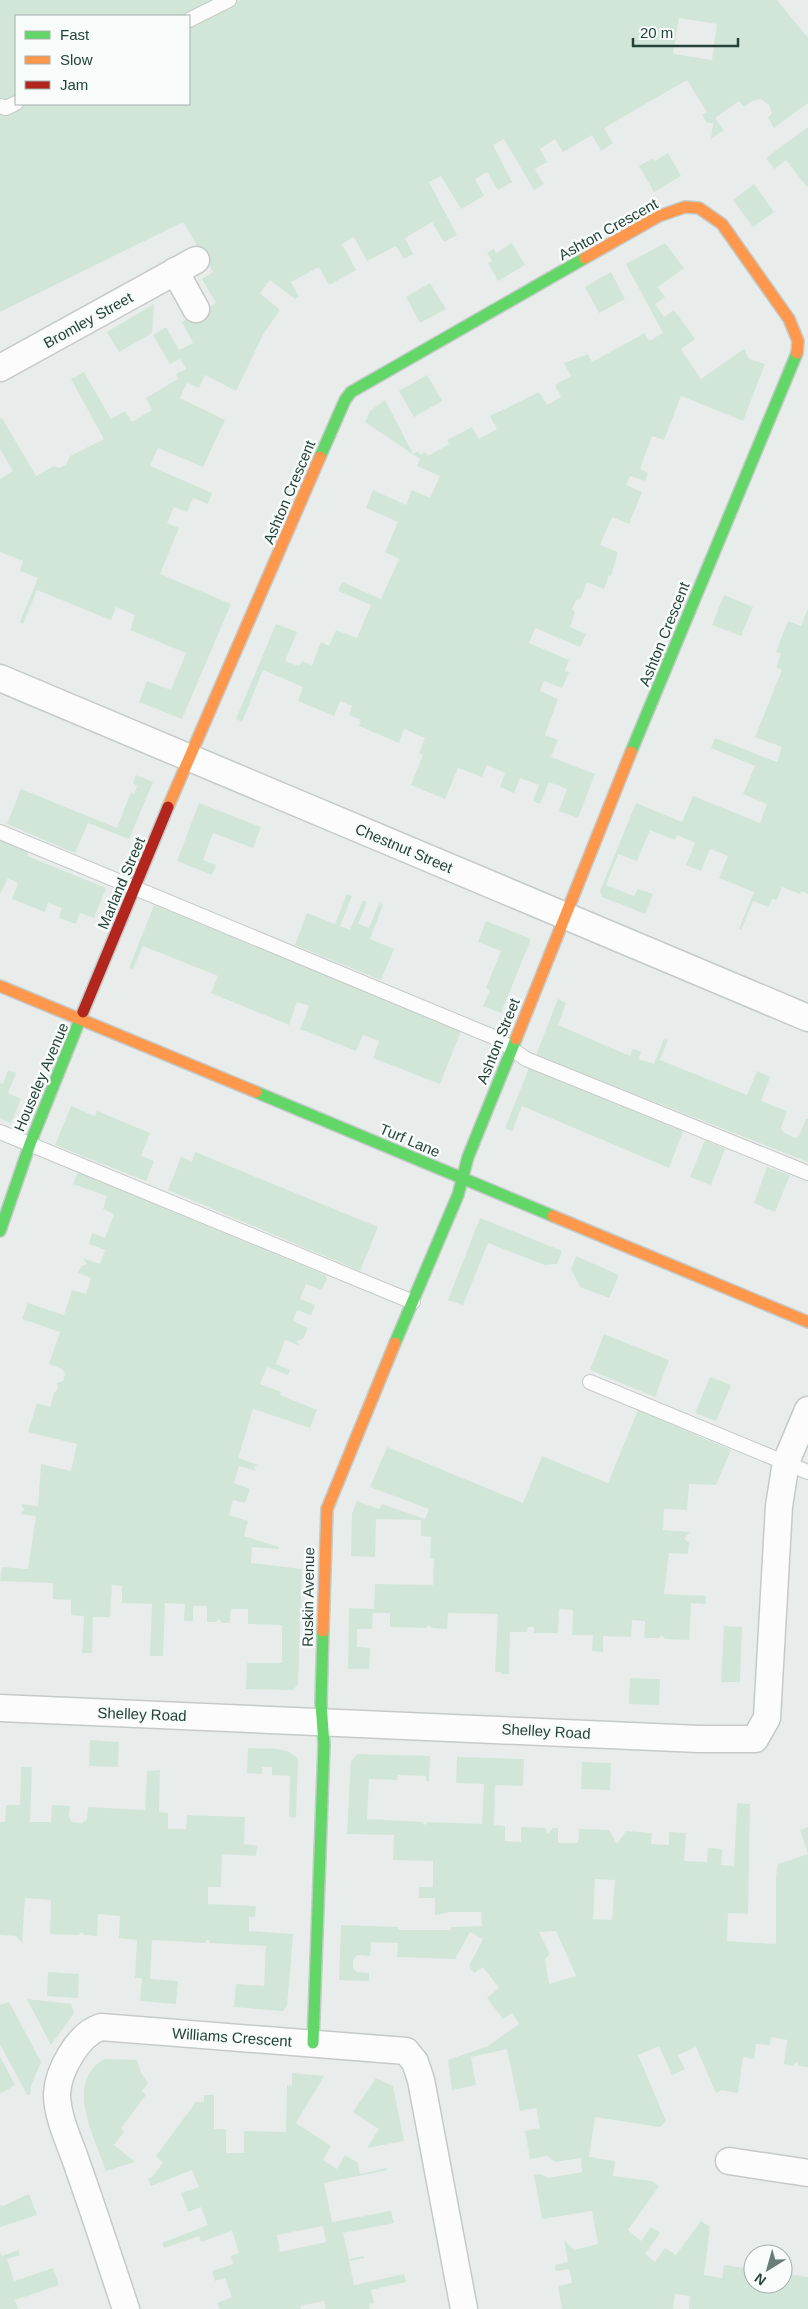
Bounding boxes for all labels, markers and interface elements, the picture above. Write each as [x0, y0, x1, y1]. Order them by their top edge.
legend [15, 15, 190, 105]
scale bar [633, 15, 738, 47]
text: 20 m [640, 24, 673, 41]
text: Fast [60, 26, 90, 43]
text: Slow [60, 51, 93, 68]
text: Jam [60, 76, 88, 93]
street label: Ashton Crescent [555, 194, 661, 263]
street label: Bromley Street [40, 288, 136, 351]
street label: Ashton Crescent [260, 437, 319, 546]
street label: Ashton Crescent [635, 579, 693, 689]
street label: Chestnut Street [353, 820, 456, 877]
street label: Marland Street [94, 834, 148, 932]
street label: Ashton Street [473, 995, 523, 1086]
street label: Houseley Avenue [10, 1020, 72, 1134]
street label: Turf Lane [377, 1120, 443, 1160]
street label: Ruskin Avenue [299, 1547, 317, 1647]
street label: Shelley Road [97, 1704, 187, 1724]
street label: Shelley Road [501, 1720, 591, 1742]
street label: Williams Crescent [172, 2024, 293, 2050]
north arrow [743, 2244, 793, 2294]
text: N [751, 2270, 769, 2289]

